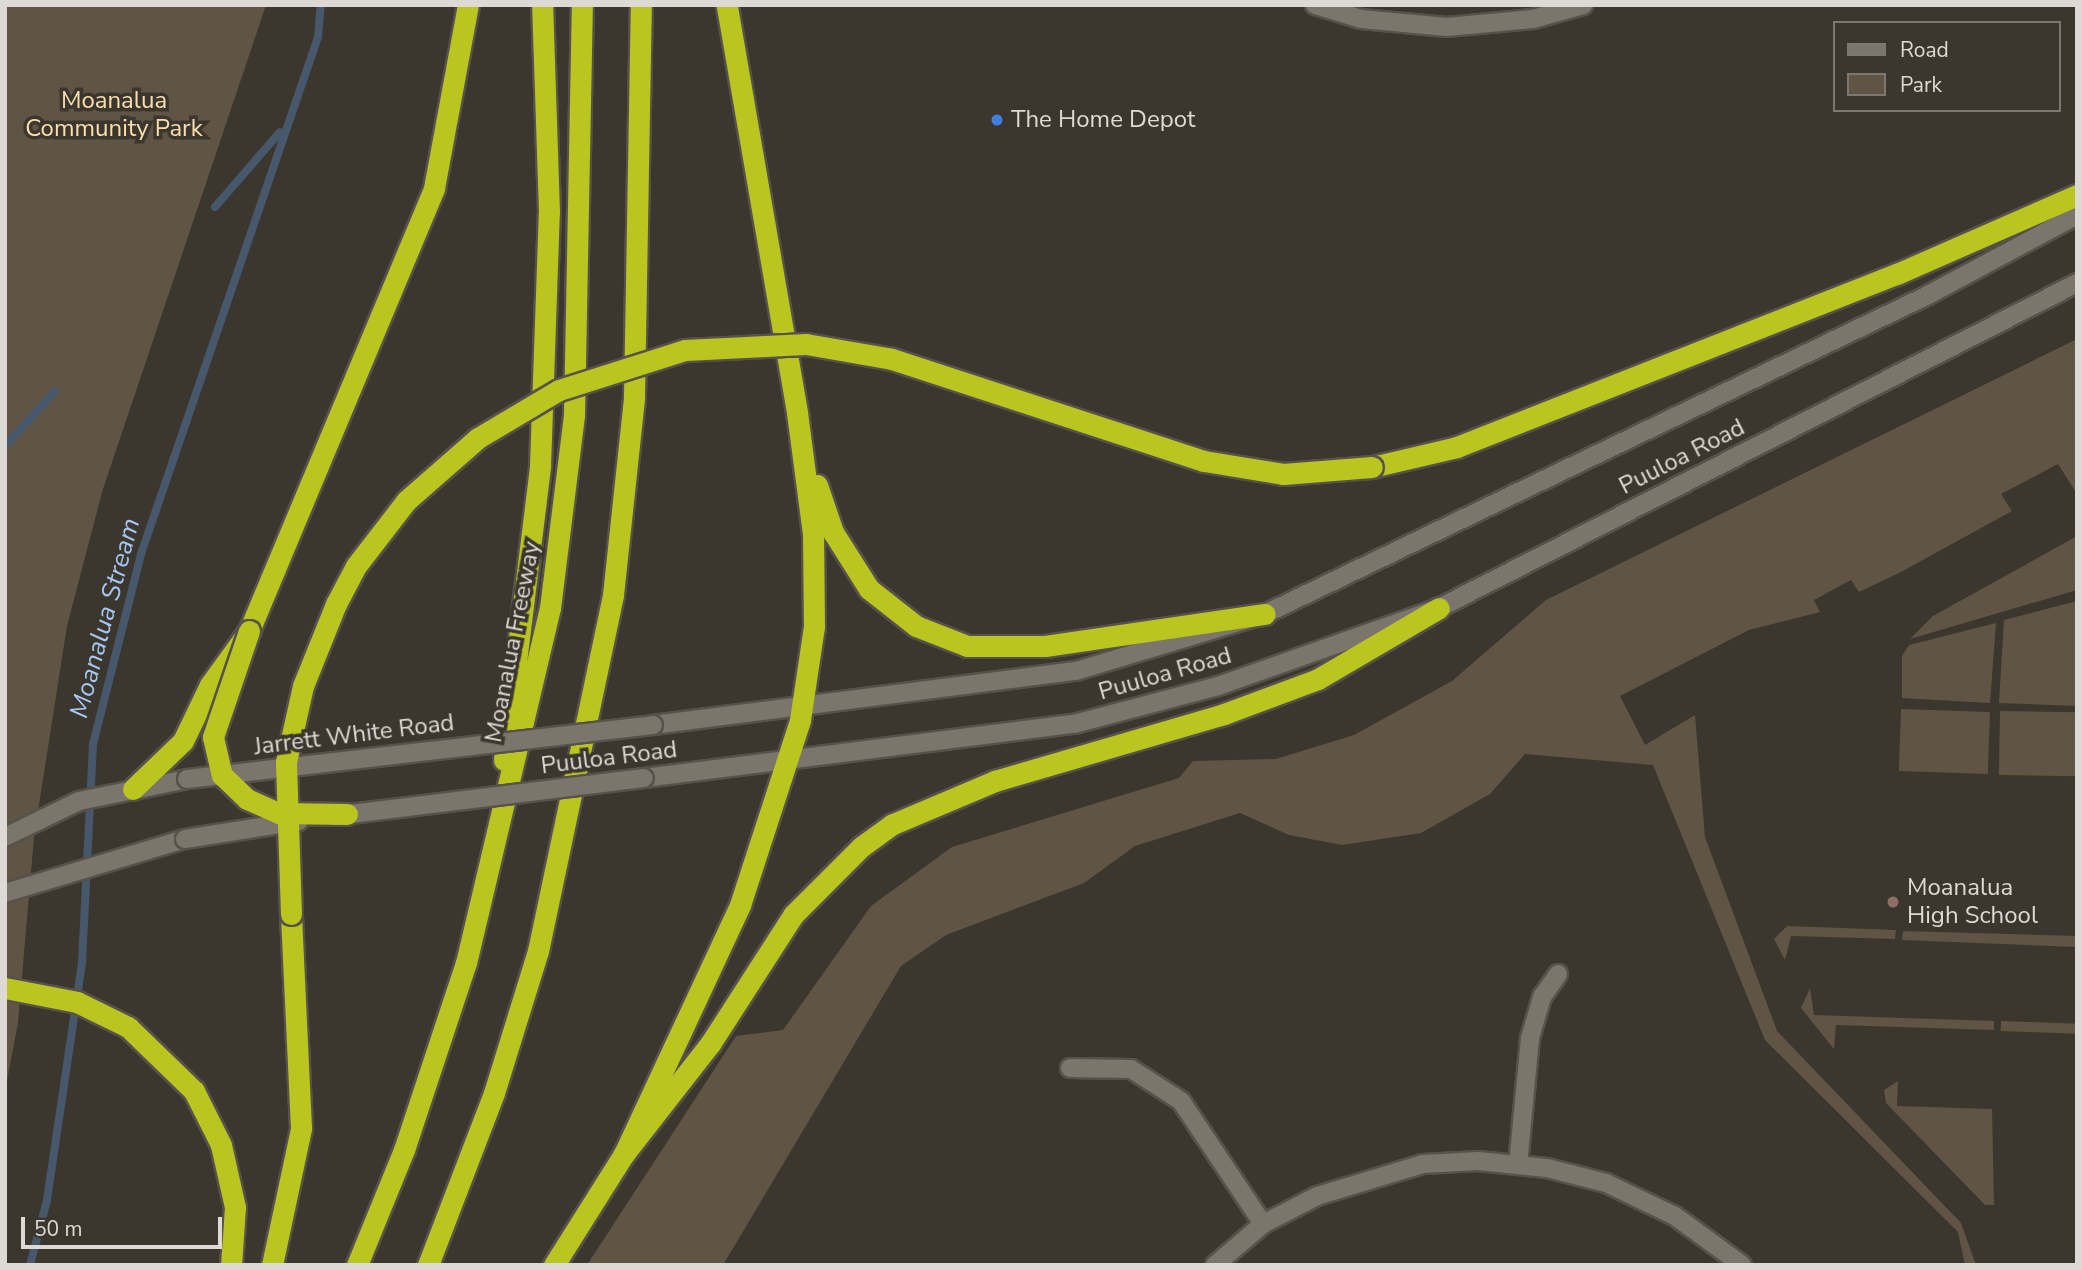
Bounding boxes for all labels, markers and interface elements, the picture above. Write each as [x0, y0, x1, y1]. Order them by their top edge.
legend [1834, 21, 2061, 112]
text: Road [1900, 36, 1949, 64]
text: Park [1900, 71, 1942, 99]
park label: Moanalua Community Park [25, 87, 203, 143]
place label: The Home Depot [1011, 106, 1195, 134]
marker: The Home Depot [989, 112, 1005, 128]
street label: Puuloa Road [1614, 413, 1750, 501]
water label: Moanalua Stream [63, 515, 147, 721]
street label: Moanalua Freeway [479, 539, 547, 745]
street label: Puuloa Road [1095, 641, 1235, 707]
street label: Jarrett White Road [252, 708, 456, 762]
street label: Puuloa Road [539, 735, 679, 781]
place label: Moanalua High School [1907, 874, 2038, 930]
marker: Moanalua High School [1885, 894, 1901, 910]
scale bar [24, 1204, 226, 1248]
text: 50 m [34, 1215, 83, 1243]

